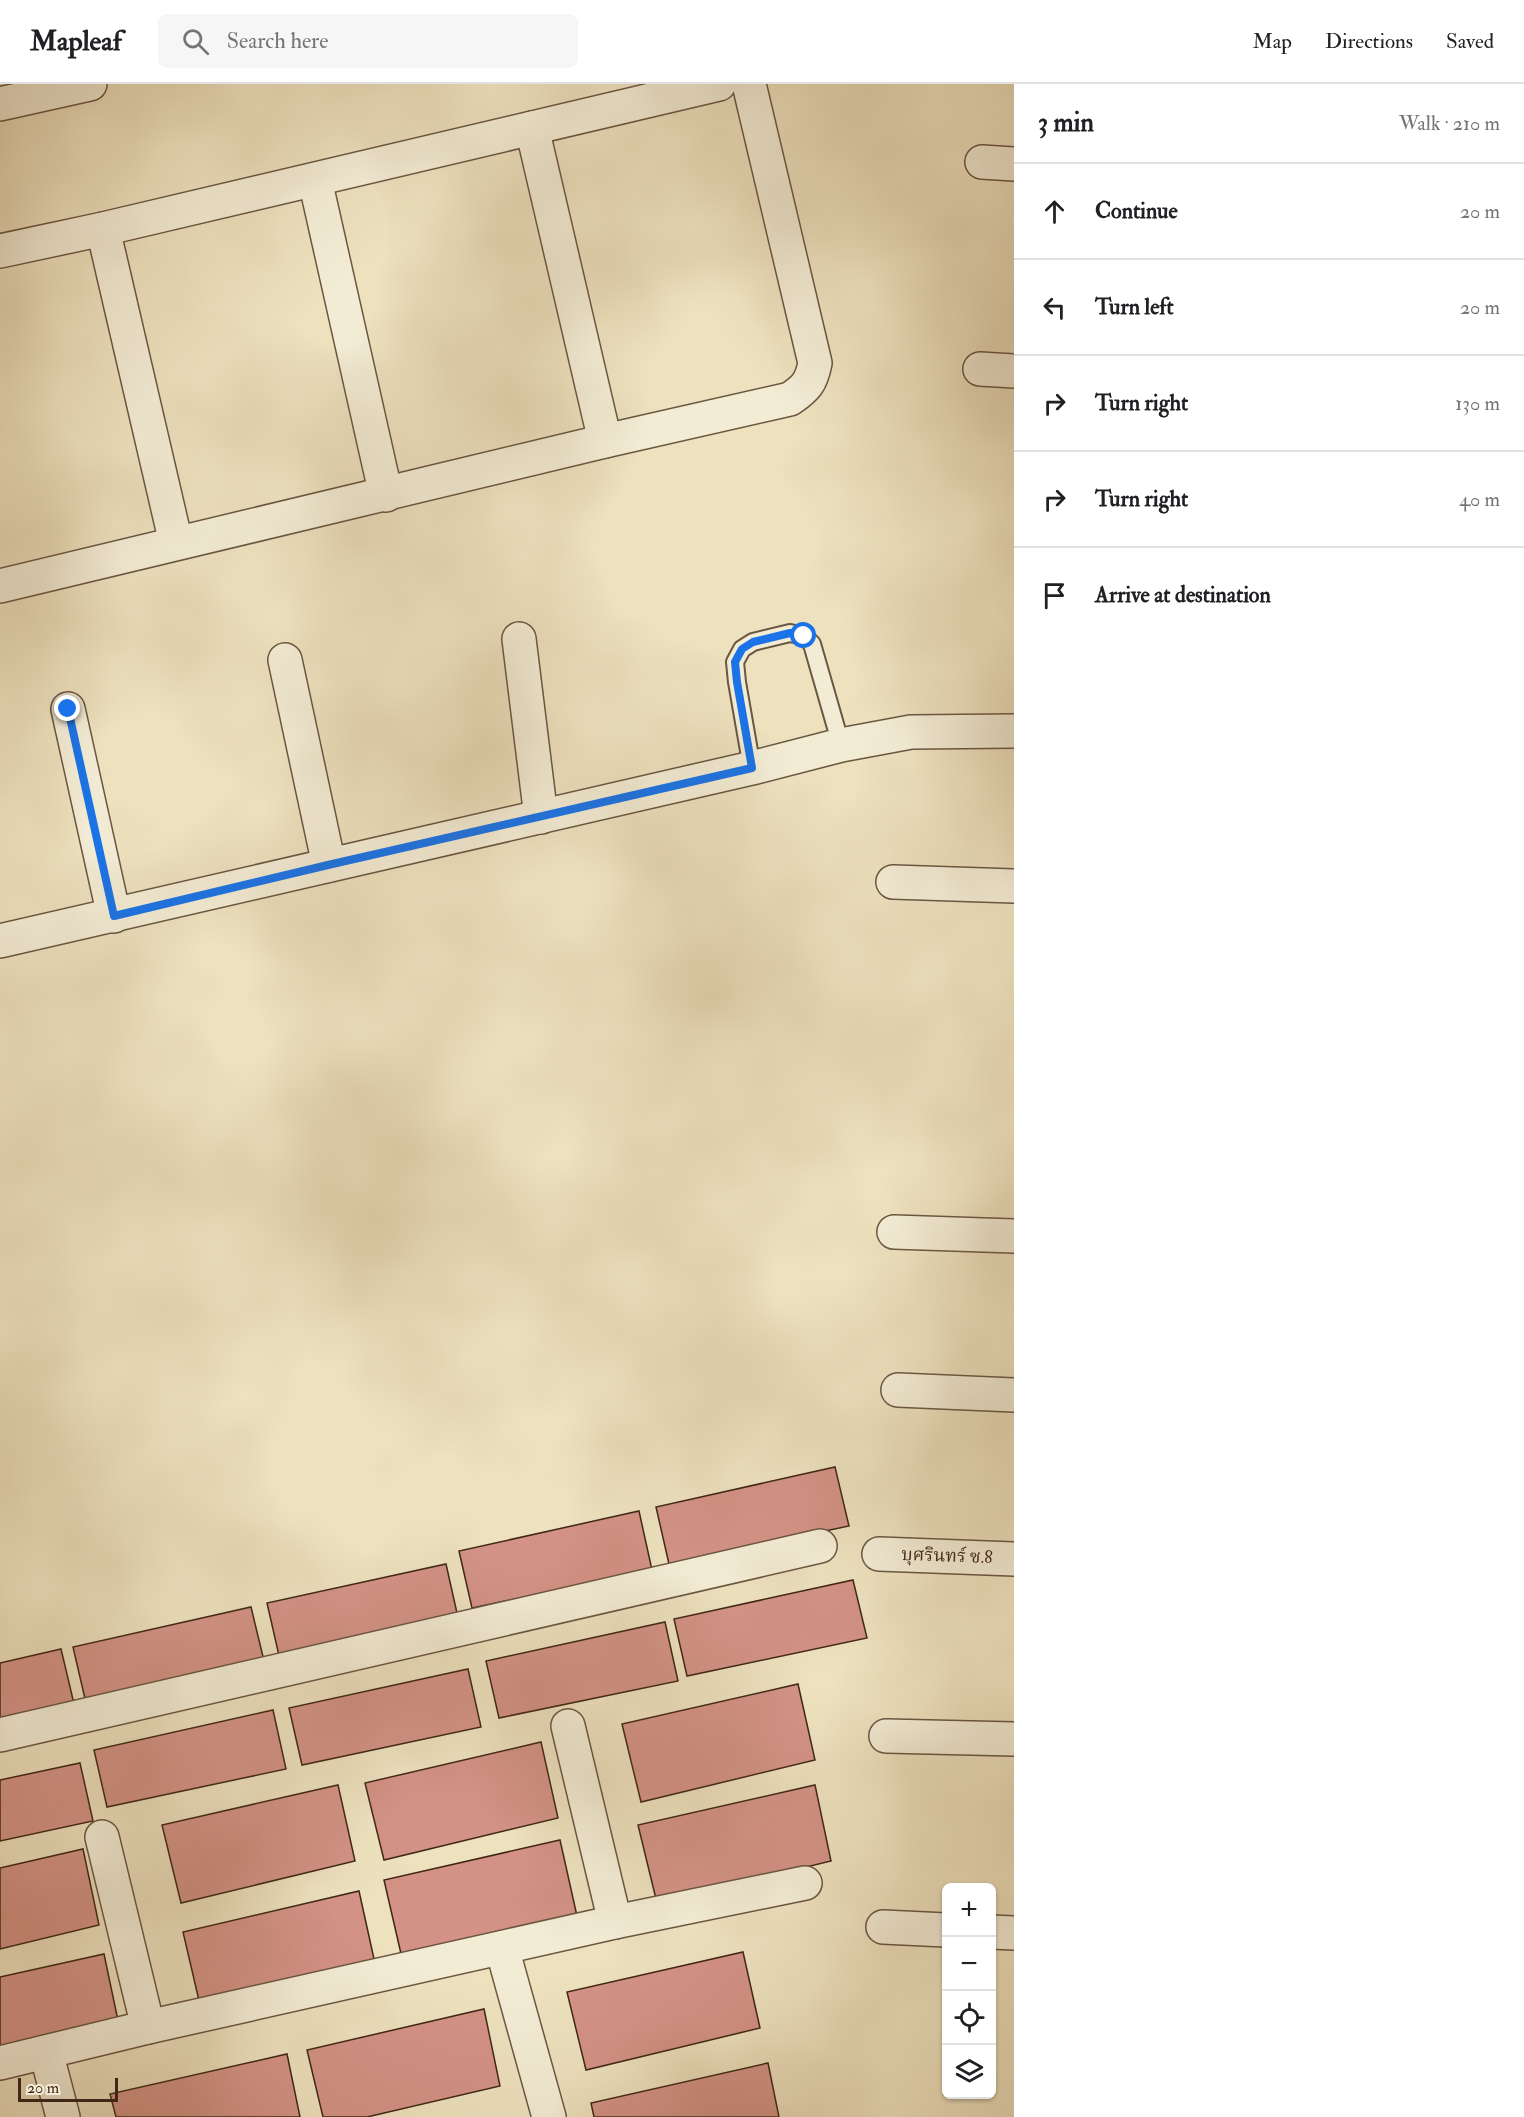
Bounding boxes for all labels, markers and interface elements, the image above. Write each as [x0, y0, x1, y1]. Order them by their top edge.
search box [158, 14, 578, 68]
text: Mapleaf [30, 24, 122, 59]
icon: search [179, 25, 212, 58]
text: Search here [227, 27, 328, 55]
text: Map [1252, 28, 1292, 55]
text: Directions [1325, 28, 1413, 55]
text: Saved [1446, 28, 1494, 55]
text: 3 min [1038, 107, 1094, 139]
text: Walk · 210 m [1399, 111, 1500, 136]
icon: ahead [1038, 195, 1071, 228]
text: Continue [1095, 197, 1178, 225]
text: 20 m [1460, 199, 1500, 224]
icon: left [1038, 291, 1071, 324]
text: Turn left [1095, 293, 1174, 321]
text: 20 m [1460, 295, 1500, 320]
icon: right [1038, 387, 1071, 420]
text: Turn right [1095, 389, 1188, 417]
text: 130 m [1455, 391, 1500, 416]
icon: right [1038, 483, 1071, 516]
text: Turn right [1095, 485, 1188, 513]
text: 40 m [1459, 487, 1500, 512]
icon: arrive [1038, 579, 1071, 612]
text: Arrive at destination [1095, 581, 1271, 609]
route start [790, 622, 816, 648]
route end [54, 695, 80, 721]
street label: บุศรินทร์ ซ.8 [901, 1543, 993, 1569]
map controls [942, 1883, 996, 2099]
button: + [942, 1883, 996, 1937]
button: − [942, 1937, 996, 1991]
button: locate [942, 1991, 996, 2045]
button: layers [942, 2045, 996, 2099]
scale bar [18, 2075, 118, 2102]
text: 20 m [27, 2078, 59, 2098]

